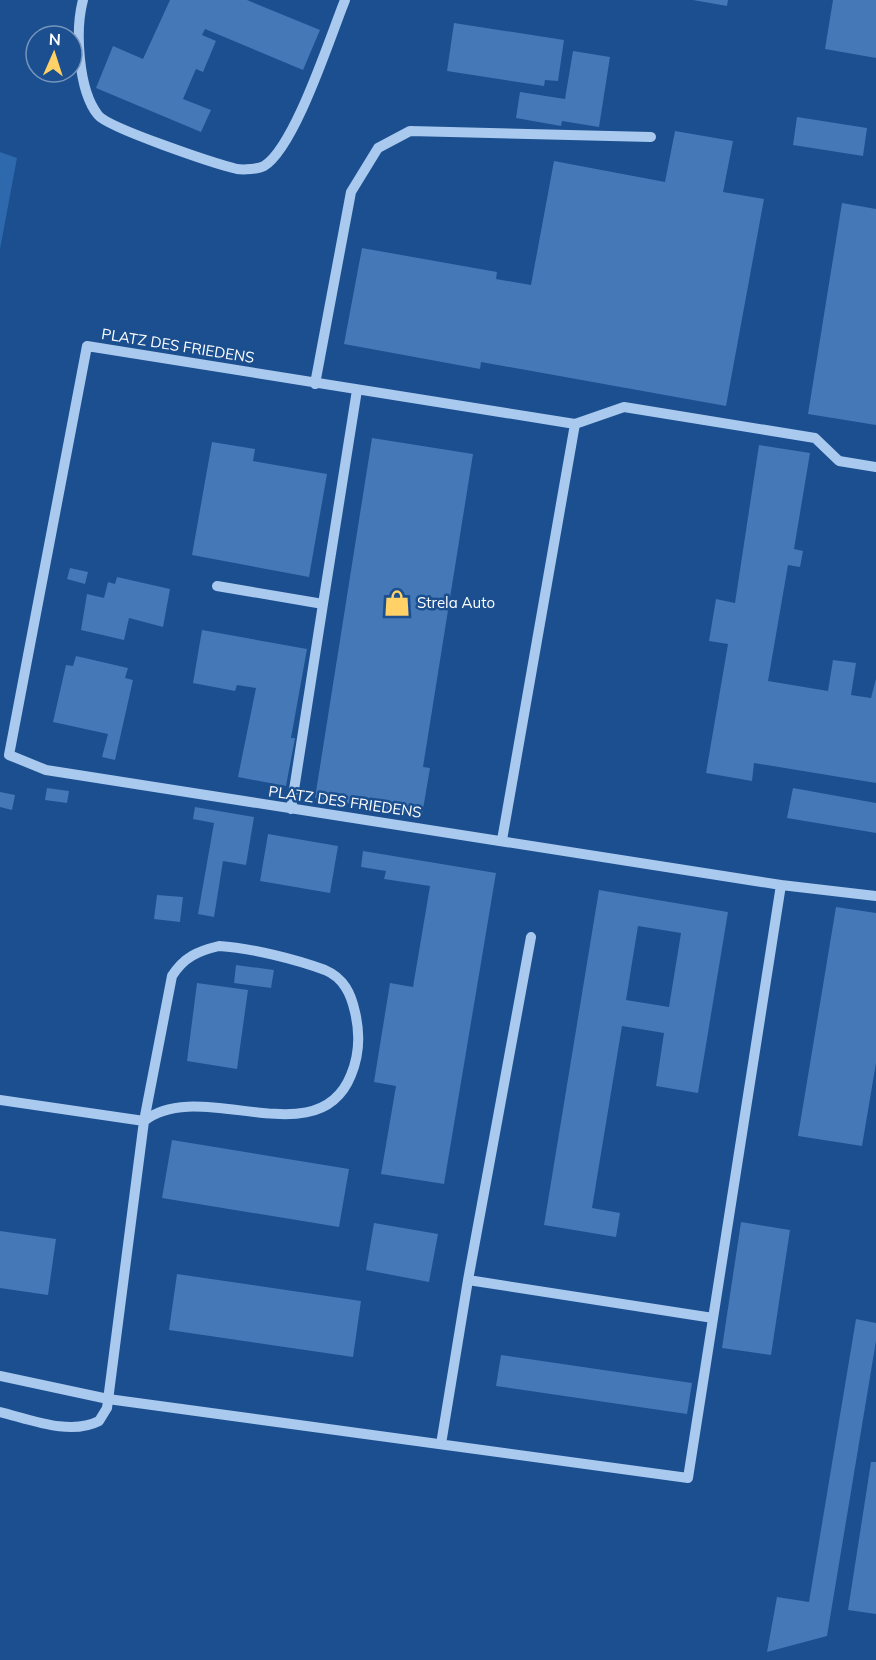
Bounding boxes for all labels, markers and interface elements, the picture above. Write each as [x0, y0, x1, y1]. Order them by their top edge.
north arrow [24, 24, 84, 84]
text: N [48, 29, 61, 49]
street label: PLATZ DES FRIEDENS [100, 324, 256, 367]
shop icon: Strela Auto [382, 588, 412, 618]
place label: Strela Auto [417, 593, 495, 612]
street label: PLATZ DES FRIEDENS [267, 781, 423, 822]

